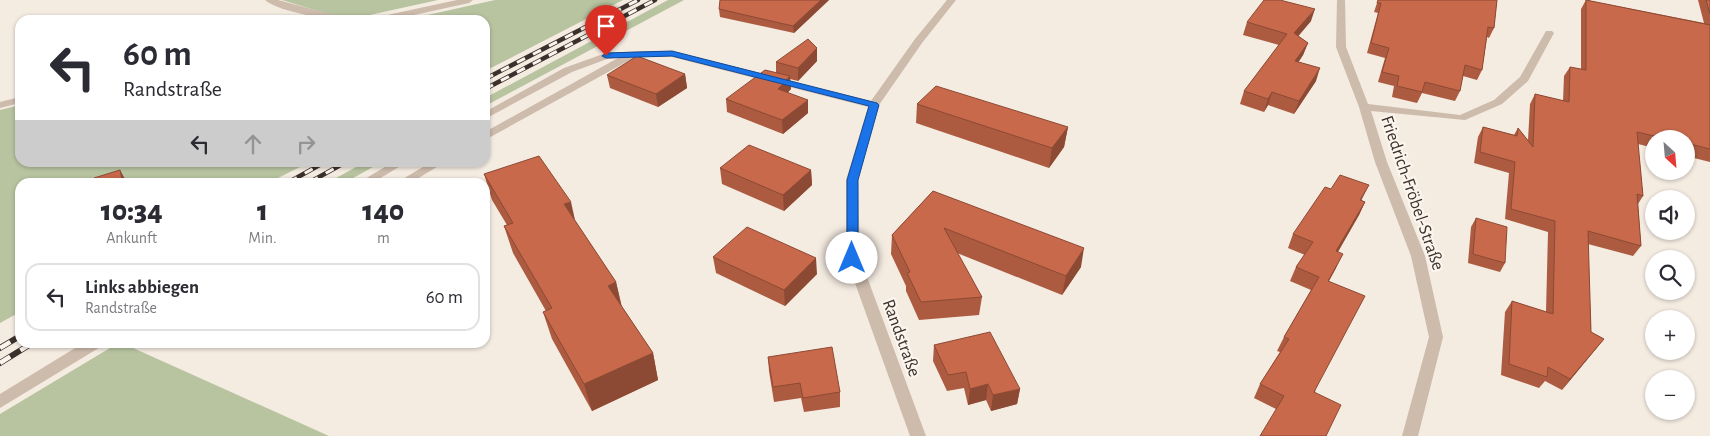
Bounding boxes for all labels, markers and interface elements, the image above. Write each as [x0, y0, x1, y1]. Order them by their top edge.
pin [585, 5, 627, 56]
icon: arrive [592, 12, 620, 40]
icon: left [40, 35, 105, 100]
text: 60 m [123, 37, 192, 72]
text: Randstraße [123, 78, 222, 100]
street label: Friedrich-Fröbel-Straße [1377, 113, 1447, 273]
icon: left [186, 130, 214, 158]
icon: ahead [239, 130, 267, 158]
icon: right [292, 130, 320, 158]
north arrow [1645, 130, 1695, 180]
map controls [1645, 130, 1695, 420]
button: sound [1645, 190, 1695, 240]
text: 10:34 [101, 196, 163, 226]
text: 1 [257, 196, 268, 226]
text: 140 [362, 196, 404, 226]
text: Ankunft [106, 230, 157, 246]
text: Min. [248, 230, 277, 246]
text: m [377, 230, 390, 246]
position arrow [825, 231, 877, 283]
button: search [1645, 250, 1695, 300]
text: Links abbiegen [85, 278, 199, 297]
icon: left [42, 283, 70, 311]
text: 60 m [426, 288, 463, 307]
street label: Randstraße [879, 297, 923, 379]
text: Randstraße [85, 300, 157, 316]
button: + [1645, 310, 1695, 360]
button: − [1645, 370, 1695, 420]

